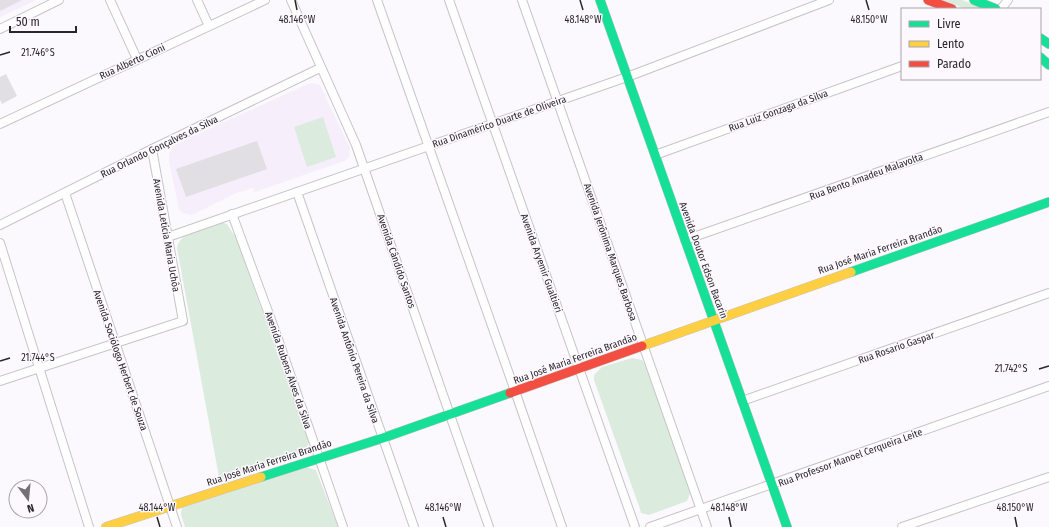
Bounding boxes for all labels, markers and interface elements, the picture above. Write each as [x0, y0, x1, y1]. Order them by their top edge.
scale bar [10, 8, 76, 34]
legend [901, 8, 1041, 80]
text: 48.146°W [279, 14, 316, 26]
text: 48.148°W [565, 14, 602, 26]
text: 48.150°W [851, 14, 888, 26]
text: 50 m [16, 15, 40, 29]
text: Livre [937, 17, 961, 31]
text: Lento [937, 37, 964, 51]
street label: Rua Alberto Cioni [98, 41, 167, 82]
text: 21.746°S [21, 47, 55, 59]
text: Parado [937, 57, 971, 71]
street label: Rua Luiz Gonzaga da Silva [727, 87, 830, 134]
street label: Rua Dinamérico Duarte de Oliveira [431, 93, 568, 151]
street label: Rua Orlando Gonçalves da Silva [99, 113, 220, 181]
street label: Rua Bento Amadeu Malavolta [808, 151, 925, 203]
street label: Avenida Letícia Maria Uchôa [150, 177, 183, 293]
street label: Avenida Jerônima Marques Barbosa [581, 182, 639, 323]
street label: Avenida Doutor Edson Bacarin [676, 200, 730, 320]
street label: Avenida Aryemir Gualtieri [518, 212, 565, 314]
street label: Avenida Cândido Santos [374, 213, 418, 310]
street label: Rua José Maria Ferreira Brandão [817, 223, 944, 277]
street label: Avenida Sociólogo Herbert de Souza [90, 288, 150, 432]
street label: Avenida Antônio Pereira da Silva [327, 296, 381, 425]
street label: Avenida Rubens Alves da Silva [262, 310, 314, 431]
street label: Rua Rosario Gaspar [857, 329, 936, 367]
street label: Rua José Maria Ferreira Brandão [512, 331, 639, 387]
text: 21.744°S [21, 352, 55, 364]
text: 21.742°S [995, 363, 1027, 375]
street label: Rua Professor Manoel Cerqueira Leite [777, 426, 924, 490]
street label: Rua José Maria Ferreira Brandão [205, 437, 333, 489]
north arrow [8, 479, 48, 519]
text: N [26, 501, 36, 515]
text: 48.144°W [139, 502, 176, 514]
text: 48.146°W [425, 502, 462, 514]
text: 48.148°W [711, 502, 748, 514]
text: 48.150°W [997, 502, 1034, 514]

